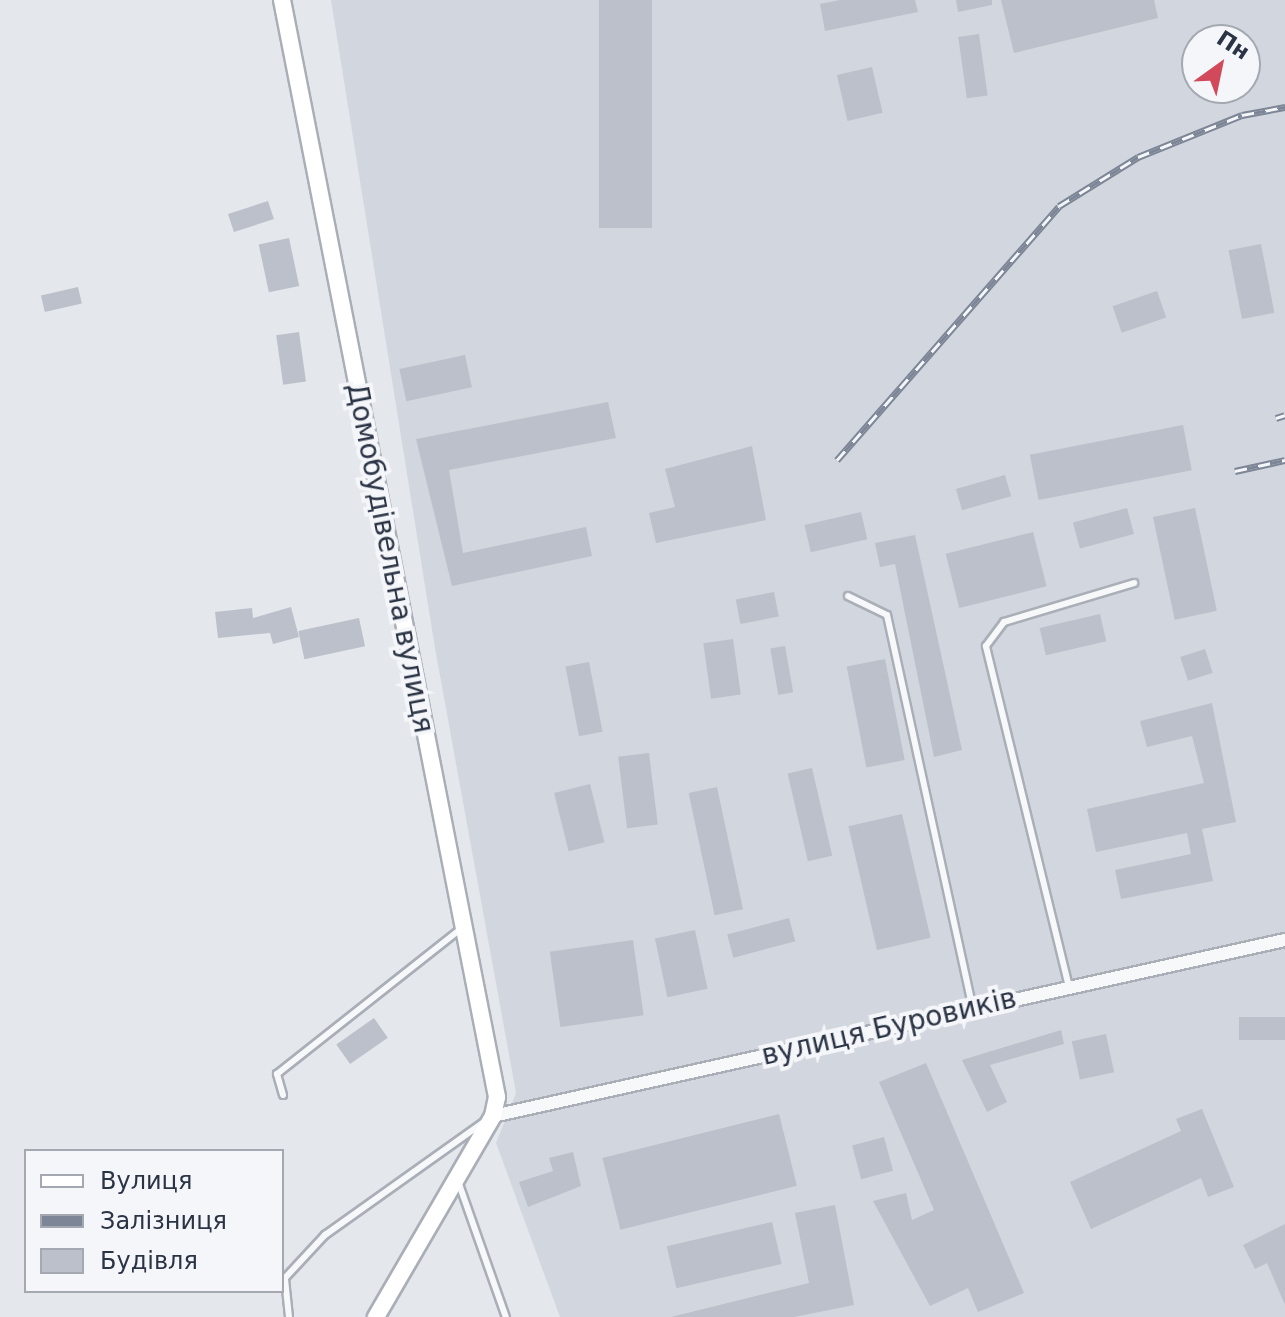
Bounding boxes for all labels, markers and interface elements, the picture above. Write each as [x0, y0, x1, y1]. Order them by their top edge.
north arrow [1181, 24, 1261, 104]
text: Пн [1212, 25, 1254, 65]
street label: Домобудівельна вулиця [340, 380, 440, 736]
street label: вулиця Буровиків [758, 981, 1020, 1073]
legend [24, 1149, 284, 1293]
text: Вулиця [100, 1167, 192, 1195]
text: Залізниця [100, 1207, 227, 1235]
text: Будівля [100, 1247, 198, 1275]

